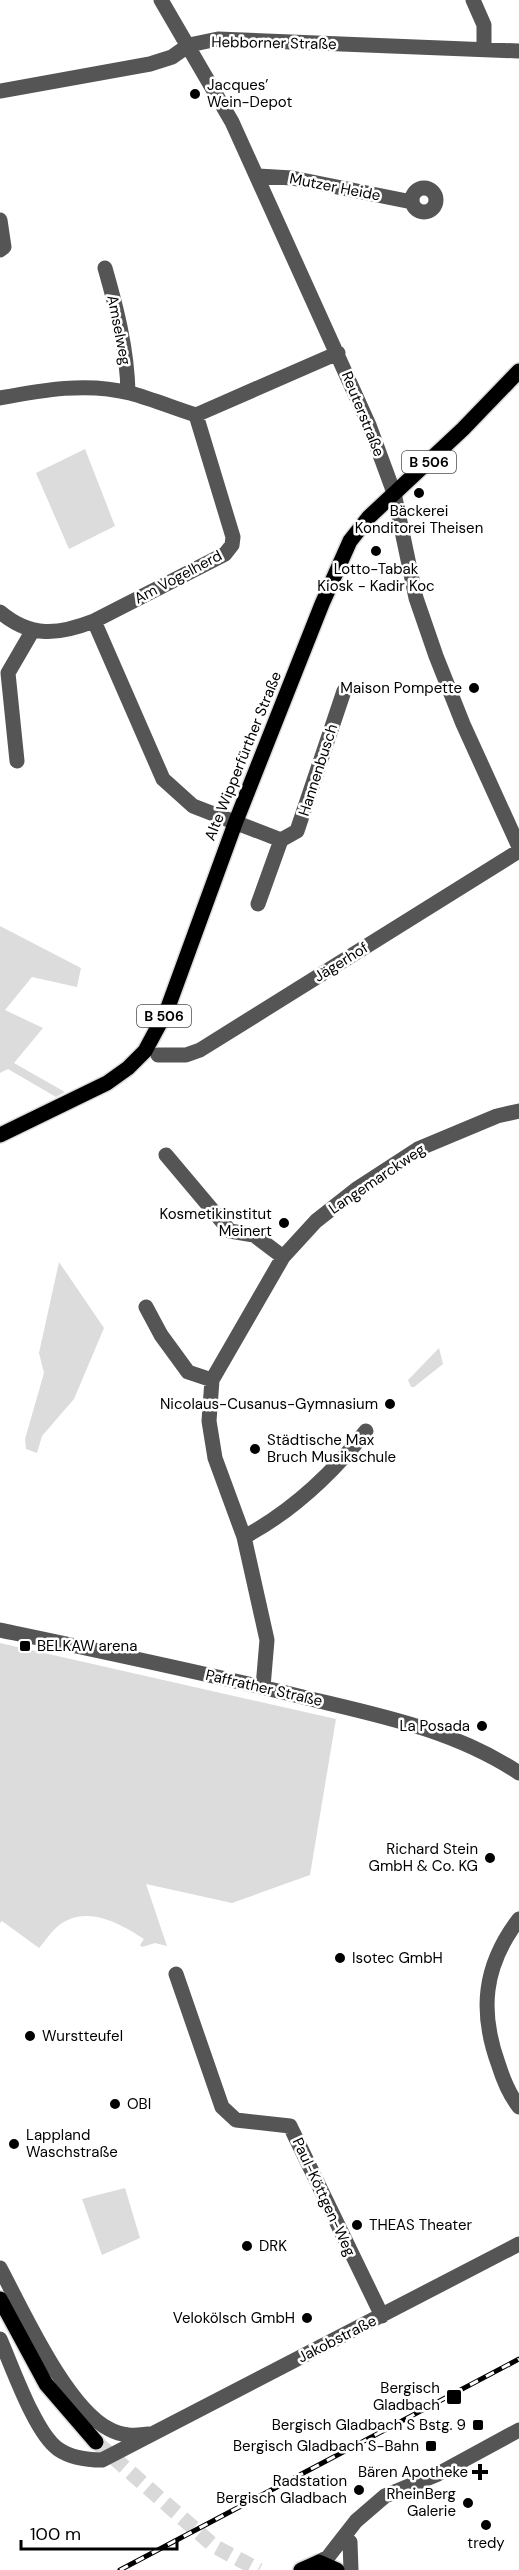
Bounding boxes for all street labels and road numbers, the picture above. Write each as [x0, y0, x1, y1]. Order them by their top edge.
street label: Hebborner Straße [211, 32, 337, 54]
street label: Mutzer Heide [288, 168, 382, 206]
street label: Amselweg [102, 293, 136, 367]
street label: Reuterstraße [337, 368, 389, 460]
road number: B 506 [402, 451, 456, 473]
street label: Am Vogelherd [131, 545, 225, 609]
street label: Alte Wipperfürther Straße [200, 668, 286, 844]
street label: Hannenbusch [294, 722, 342, 818]
street label: Jägerhof [310, 938, 372, 986]
road number: B 506 [137, 1005, 191, 1027]
street label: Langemarckweg [325, 1139, 429, 1219]
street label: Paffrather Straße [204, 1665, 324, 1711]
street label: Paul-Köttgen-Weg [288, 2135, 360, 2259]
street label: Jakobstraße [294, 2311, 380, 2367]

